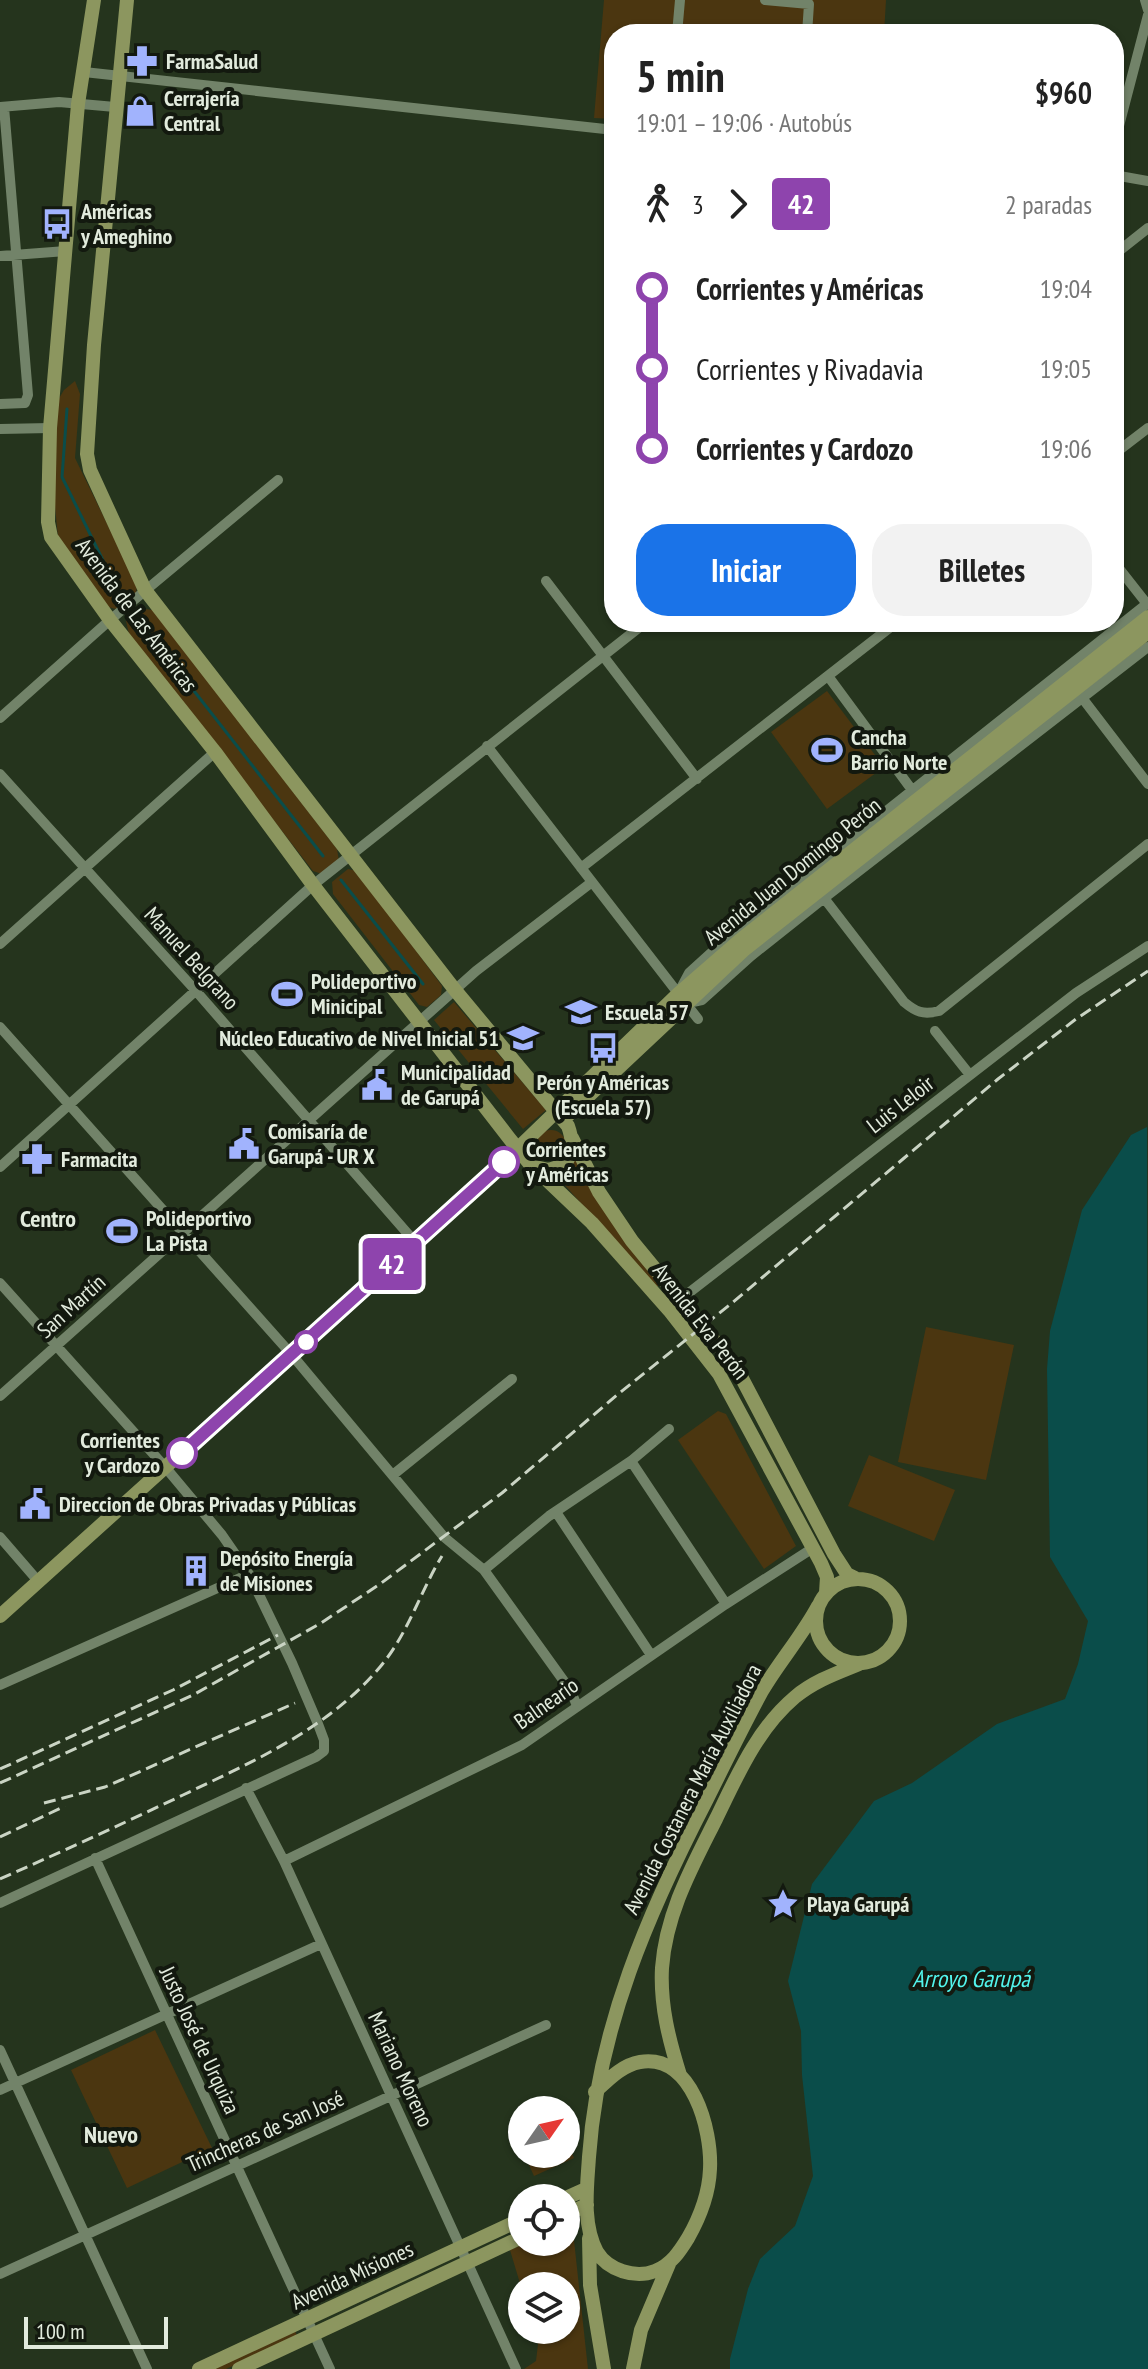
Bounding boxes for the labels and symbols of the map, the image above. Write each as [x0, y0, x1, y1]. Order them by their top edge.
pharmacy icon: FarmaSalud [125, 44, 159, 78]
place label: FarmaSalud [166, 47, 258, 75]
place label: Cerrajería Central [164, 84, 240, 137]
shop icon: Cerrajería Central [123, 94, 157, 128]
place label: Américas y Ameghino [80, 197, 172, 250]
bus stop icon: Américas y Ameghino [40, 207, 74, 241]
street label: Avenida de Las Américas [70, 532, 204, 698]
place label: Cancha Barrio Norte [851, 723, 948, 776]
sports icon: Cancha Barrio Norte [810, 733, 844, 767]
street label: Avenida Juan Domingo Perón [698, 791, 886, 951]
street label: Manuel Belgrano [138, 901, 246, 1015]
place label: Polideportivo Minicipal [311, 967, 417, 1020]
sports icon: Polideportivo Minicipal [270, 977, 304, 1011]
school or university icon: Escuela 57 [564, 995, 598, 1029]
place label: Escuela 57 [605, 998, 689, 1026]
school or university icon: Núcleo Educativo de Nivel Inicial 51 [506, 1021, 540, 1055]
place label: Núcleo Educativo de Nivel Inicial 51 [219, 1024, 499, 1052]
bus stop icon: Perón y Américas (Escuela 57) [586, 1031, 620, 1065]
place label: Municipalidad de Garupá [401, 1058, 511, 1111]
public building icon: Municipalidad de Garupá [360, 1068, 394, 1102]
place label: Perón y Américas (Escuela 57) [537, 1068, 669, 1121]
street label: Luis Leloir [861, 1069, 939, 1139]
place label: Comisaría de Garupá - UR X [268, 1117, 375, 1170]
public building icon: Comisaría de Garupá - UR X [227, 1127, 261, 1161]
place label: Corrientes y Américas [525, 1135, 609, 1188]
pharmacy icon: Farmacita [20, 1142, 54, 1176]
place label: Farmacita [61, 1145, 138, 1173]
marker: Corrientes y Américas [489, 1147, 519, 1177]
district label: Centro [20, 1203, 76, 1234]
place label: Polideportivo La Pista [146, 1204, 252, 1257]
sports icon: Polideportivo La Pista [105, 1214, 139, 1248]
line badge: 42 [356, 1238, 428, 1290]
street label: Avenida Eva Perón [647, 1257, 755, 1385]
street label: San Martín [31, 1268, 111, 1344]
unlabelled marker [295, 1331, 317, 1353]
place label: Corrientes y Cardozo [80, 1426, 160, 1479]
marker: Corrientes y Cardozo [167, 1438, 197, 1468]
public building icon: Direccion de Obras Privadas y Públicas [18, 1487, 52, 1521]
place label: Direccion de Obras Privadas y Públicas [59, 1490, 356, 1518]
place label: Depósito Energía de Misiones [220, 1544, 353, 1597]
building icon: Depósito Energía de Misiones [179, 1554, 213, 1588]
street label: Avenida Costanera María Auxiliadora [617, 1659, 767, 1919]
street label: Balneario [508, 1671, 584, 1735]
place icon: Playa Garupá [766, 1887, 800, 1921]
place label: Playa Garupá [807, 1890, 909, 1918]
street label: Justo José de Urquiza [153, 1961, 246, 2118]
water label: Arroyo Garupá [912, 1963, 1031, 1994]
street label: Mariano Moreno [362, 2007, 440, 2131]
street label: Trincheras de San José [182, 2084, 348, 2178]
north arrow [508, 2096, 580, 2168]
district label: Nuevo [84, 2119, 138, 2150]
street label: Avenida Misiones [287, 2235, 417, 2315]
scale bar [24, 2313, 168, 2349]

